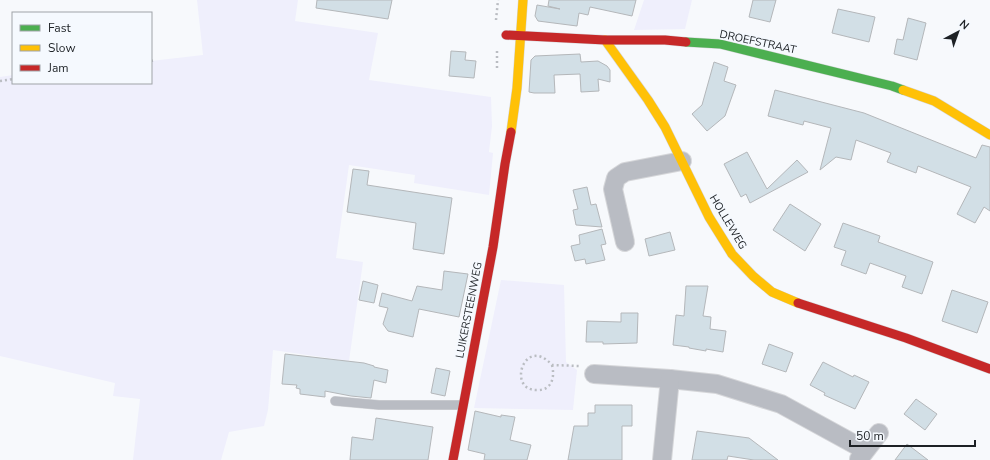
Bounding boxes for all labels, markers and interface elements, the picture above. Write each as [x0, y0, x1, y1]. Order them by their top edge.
legend [12, 12, 152, 84]
north arrow [938, 12, 978, 52]
text: N [956, 16, 972, 33]
text: Fast [48, 20, 71, 36]
street label: DROEFSTRAAT [718, 27, 798, 58]
text: Slow [48, 40, 76, 56]
text: Jam [47, 60, 69, 76]
street label: HOLLEWEG [706, 192, 750, 252]
street label: LUIKERSTEENWEG [452, 261, 486, 359]
scale bar [850, 422, 975, 448]
text: 50 m [856, 428, 884, 444]

